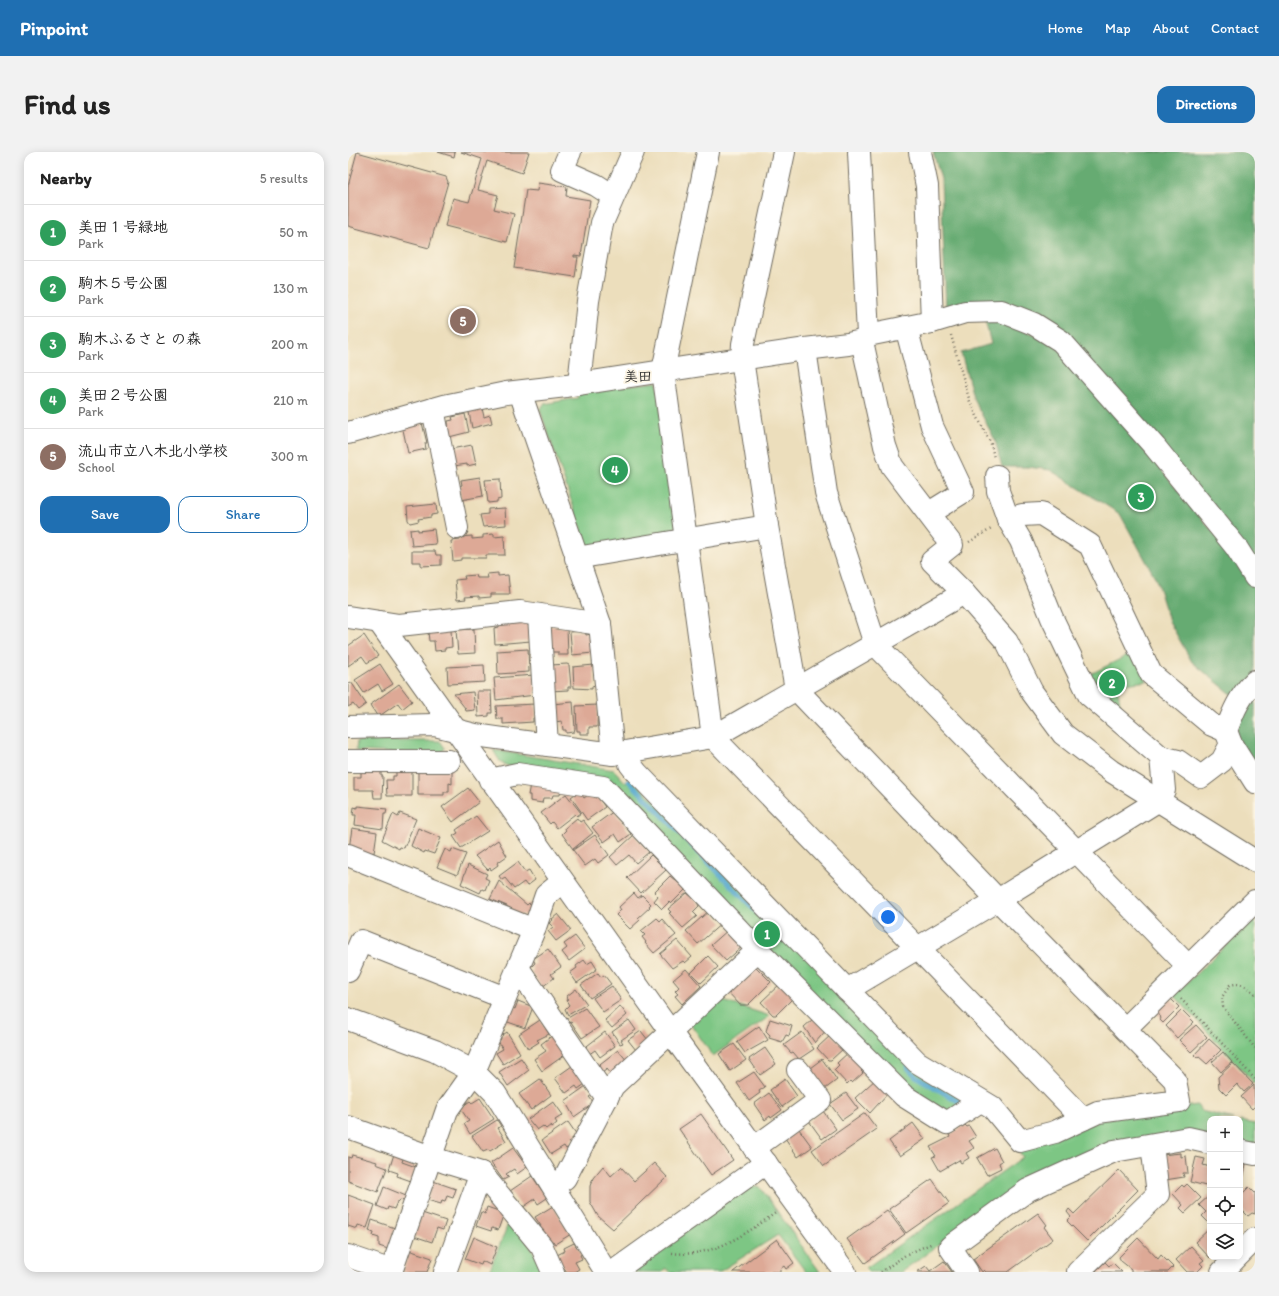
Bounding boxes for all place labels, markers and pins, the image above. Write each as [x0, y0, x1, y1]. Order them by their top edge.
pin: 5 [450, 306, 476, 336]
pin: 4 [602, 455, 628, 485]
pin: 3 [1128, 482, 1154, 512]
pin: 2 [1099, 668, 1125, 698]
pin: 1 [754, 919, 780, 949]

